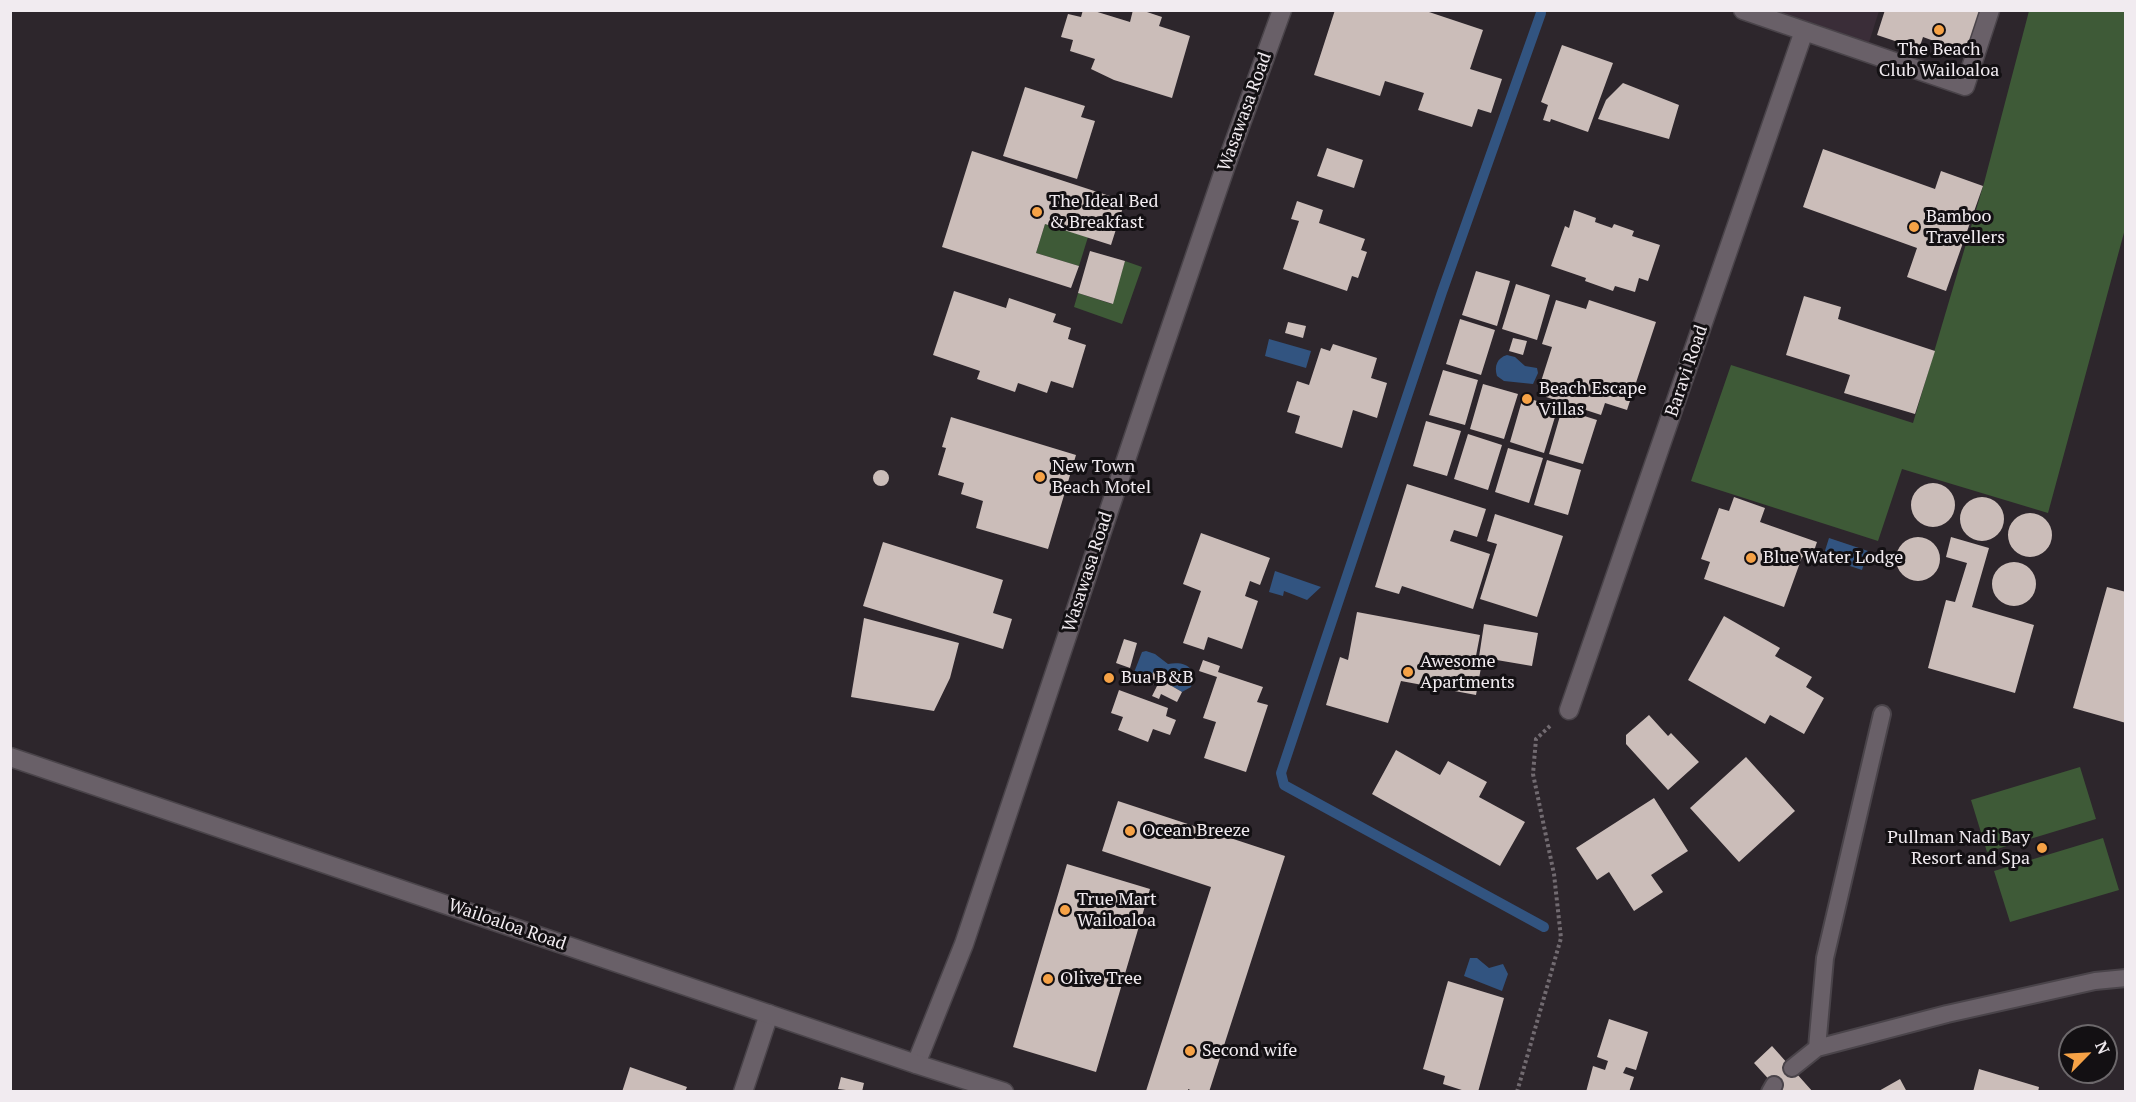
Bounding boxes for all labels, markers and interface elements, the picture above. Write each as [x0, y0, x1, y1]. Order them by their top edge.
marker: The Beach Club Wailoaloa [1932, 23, 1946, 37]
place label: The Beach Club Wailoaloa [1879, 39, 1999, 82]
street label: Wasawasa Road [1213, 49, 1277, 175]
place label: The Ideal Bed & Breakfast [1049, 191, 1159, 234]
marker: The Ideal Bed & Breakfast [1030, 205, 1044, 219]
place label: Bamboo Travellers [1926, 206, 2005, 248]
marker: Bamboo Travellers [1907, 220, 1921, 234]
street label: Baravi Road [1661, 322, 1713, 420]
place label: Beach Escape Villas [1539, 378, 1647, 420]
marker: Beach Escape Villas [1520, 392, 1534, 406]
place label: New Town Beach Motel [1052, 456, 1151, 498]
marker: New Town Beach Motel [1033, 470, 1047, 484]
street label: Wasawasa Road [1058, 509, 1118, 635]
place label: Blue Water Lodge [1763, 547, 1903, 569]
marker: Blue Water Lodge [1744, 551, 1758, 565]
place label: Awesome Apartments [1420, 651, 1515, 694]
marker: Awesome Apartments [1401, 665, 1415, 679]
place label: Bua B&B [1121, 667, 1194, 689]
marker: Bua B&B [1102, 671, 1116, 685]
place label: Ocean Breeze [1142, 820, 1250, 842]
marker: Ocean Breeze [1123, 824, 1137, 838]
place label: Pullman Nadi Bay Resort and Spa [1887, 827, 2030, 870]
marker: Pullman Nadi Bay Resort and Spa [2035, 841, 2049, 855]
place label: True Mart Wailoaloa [1077, 889, 1157, 932]
street label: Wailoaloa Road [445, 895, 569, 955]
marker: True Mart Wailoaloa [1058, 903, 1072, 917]
place label: Olive Tree [1060, 968, 1142, 990]
marker: Olive Tree [1041, 972, 1055, 986]
north arrow [2058, 1024, 2118, 1084]
text: N [2090, 1037, 2115, 1058]
place label: Second wife [1202, 1040, 1297, 1062]
marker: Second wife [1183, 1044, 1197, 1058]

